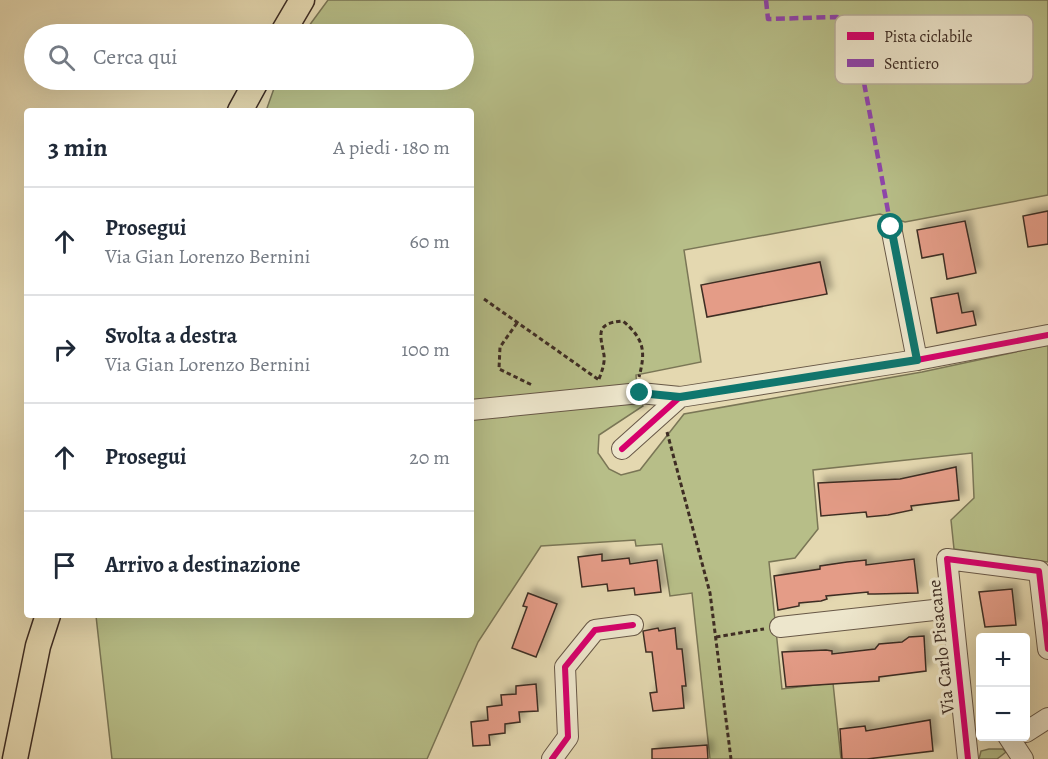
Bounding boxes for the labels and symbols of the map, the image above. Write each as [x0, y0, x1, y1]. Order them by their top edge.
legend [835, 15, 1033, 84]
text: Pista ciclabile [884, 26, 973, 48]
text: Sentiero [884, 53, 939, 75]
route start [877, 213, 903, 239]
route end [626, 379, 652, 405]
street label: Via Carlo Pisacane [922, 579, 960, 716]

